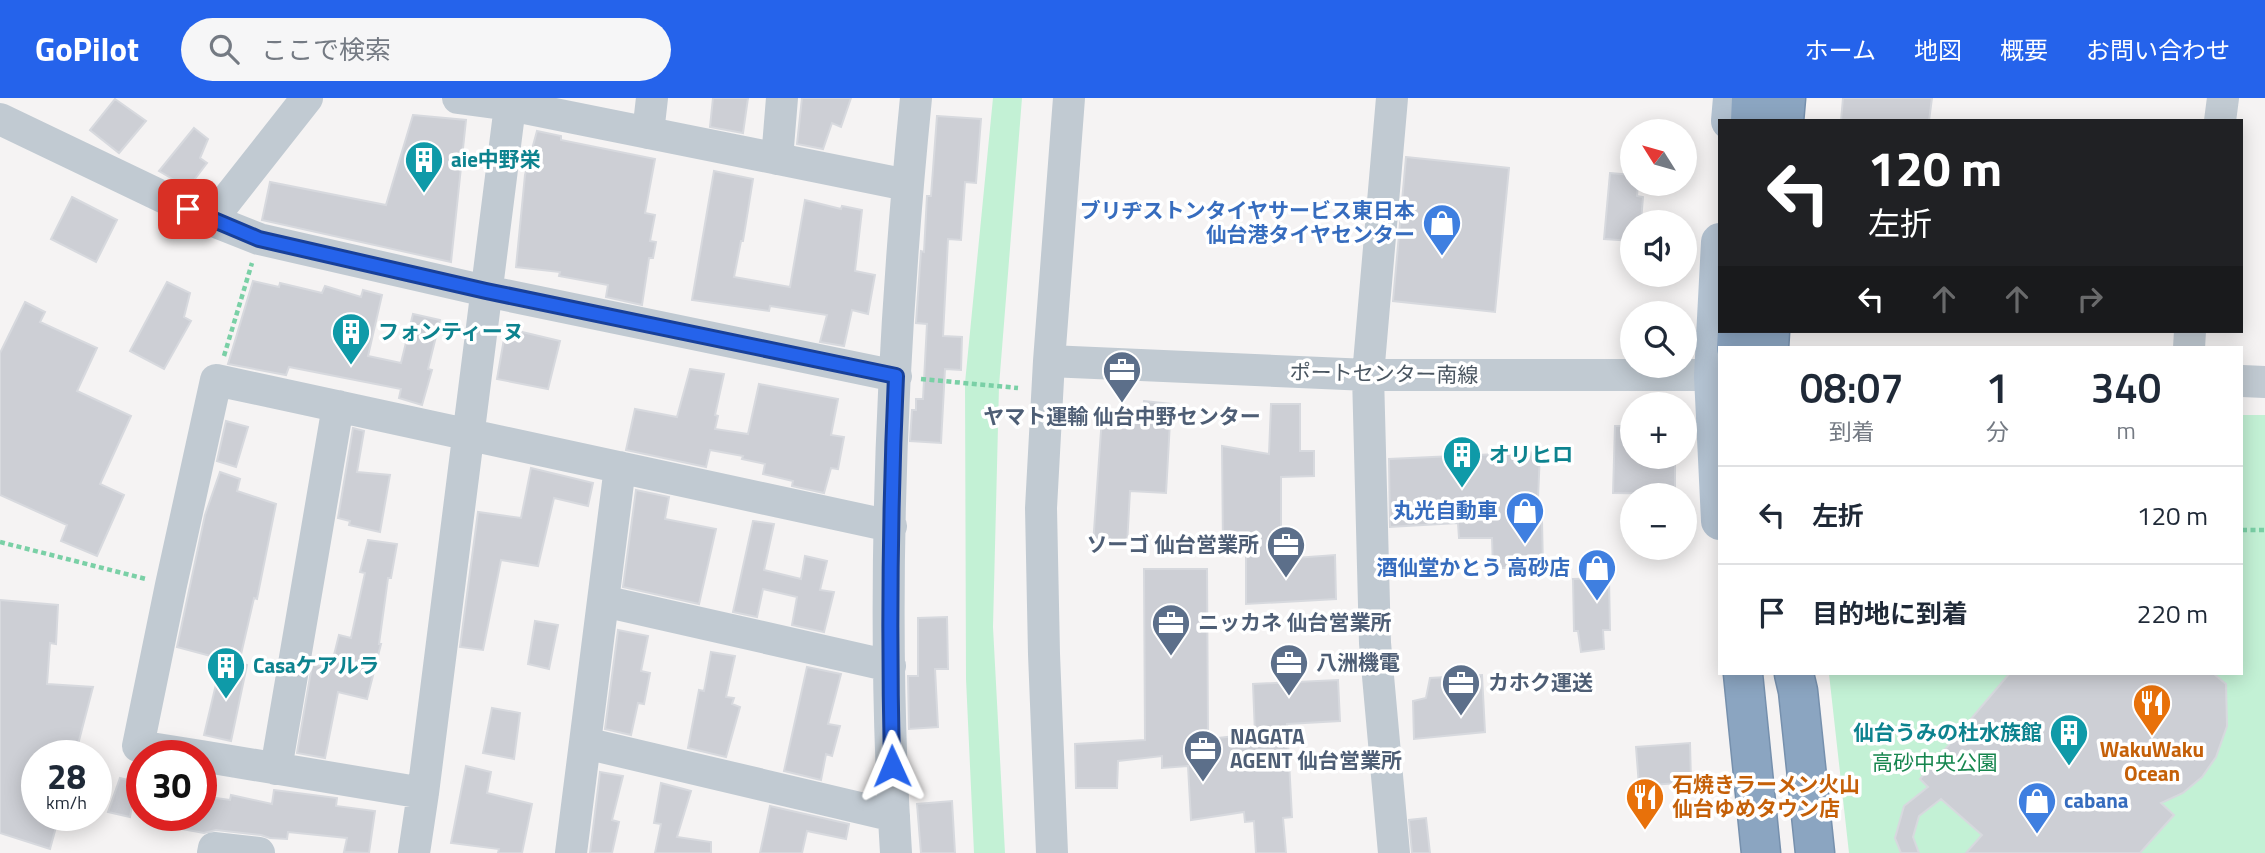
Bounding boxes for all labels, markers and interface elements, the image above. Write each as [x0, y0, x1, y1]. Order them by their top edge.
search box [181, 18, 671, 81]
text: GoPilot [35, 24, 139, 74]
icon: search [205, 30, 243, 68]
text: ここで検索 [261, 30, 391, 69]
text: ホーム [1805, 32, 1876, 68]
text: 地図 [1914, 32, 1962, 68]
text: 概要 [2000, 32, 2048, 68]
text: お問い合わせ [2086, 32, 2230, 68]
north arrow [1620, 119, 1698, 196]
map controls [1620, 119, 1697, 560]
text: 120 m [1868, 130, 2002, 205]
building icon: aie中野栄 [403, 139, 445, 194]
place label: aie中野栄 [451, 143, 541, 175]
icon: left [1753, 147, 1844, 238]
pin [158, 179, 218, 239]
icon: arrive [169, 190, 207, 228]
place label: ブリヂストンタイヤサービス東日本 仙台港タイヤセンター [1080, 194, 1415, 250]
text: 左折 [1868, 199, 1932, 247]
shop icon: ブリヂストンタイヤサービス東日本 仙台港タイヤセンター [1421, 202, 1463, 257]
button: sound [1620, 210, 1697, 287]
icon: left [1852, 280, 1890, 318]
icon: ahead [1925, 280, 1963, 318]
icon: ahead [1998, 280, 2036, 318]
icon: right [2071, 280, 2109, 318]
button: search [1620, 301, 1697, 378]
building icon: フォンティーヌ [330, 311, 372, 366]
place label: フォンティーヌ [378, 315, 524, 347]
office icon: ヤマト運輸 仙台中野センター [1101, 349, 1143, 404]
street label: ポートセンター南線 [1289, 355, 1479, 391]
text: 08:07 [1800, 355, 1904, 419]
text: 1 [1986, 355, 2009, 419]
text: 340 [2091, 355, 2161, 419]
button: + [1620, 392, 1697, 469]
place label: ヤマト運輸 仙台中野センター [983, 400, 1261, 432]
text: m [2116, 413, 2136, 448]
text: 到着 [1829, 414, 1875, 449]
text: 分 [1986, 414, 2009, 449]
building icon: オリヒロ [1441, 434, 1483, 489]
place label: オリヒロ [1489, 438, 1573, 470]
button: − [1620, 483, 1697, 560]
shop icon: 丸光自動車 [1504, 490, 1546, 545]
place label: 丸光自動車 [1393, 494, 1498, 526]
icon: left [1753, 496, 1791, 534]
text: 左折 [1812, 496, 1864, 535]
text: 120 m [2137, 496, 2208, 535]
office icon: ソーゴ 仙台営業所 [1265, 524, 1307, 579]
place label: ソーゴ 仙台営業所 [1086, 528, 1259, 560]
shop icon: 酒仙堂かとう 高砂店 [1576, 547, 1618, 602]
place label: 酒仙堂かとう 高砂店 [1376, 551, 1570, 583]
icon: arrive [1753, 594, 1791, 632]
text: 目的地に到着 [1812, 594, 1968, 633]
text: 220 m [2137, 594, 2208, 633]
office icon: ニッカネ 仙台営業所 [1150, 602, 1192, 657]
place label: ニッカネ 仙台営業所 [1198, 606, 1392, 638]
office icon: 八洲機電 [1268, 642, 1310, 697]
building icon: Casaケアルラ [205, 645, 247, 700]
place label: 八洲機電 [1316, 646, 1400, 678]
place label: Casaケアルラ [253, 649, 380, 681]
office icon: カホク運送 [1440, 662, 1482, 717]
place label: カホク運送 [1488, 666, 1593, 698]
restaurant icon: WakuWaku Ocean [2131, 682, 2173, 737]
building icon: 仙台うみの杜水族館 [2048, 712, 2090, 767]
place label: 仙台うみの杜水族館 [1853, 716, 2042, 748]
place label: NAGATA AGENT 仙台営業所 [1230, 720, 1402, 776]
office icon: NAGATA AGENT 仙台営業所 [1182, 728, 1224, 783]
position arrow [855, 729, 929, 803]
place label: WakuWaku Ocean [2100, 733, 2204, 789]
speed limit sign: 30 [126, 740, 217, 831]
park label: 高砂中央公園 [1872, 746, 1998, 778]
text: 28 [47, 749, 86, 803]
place label: 石焼きラーメン火山 仙台ゆめタウン店 [1672, 768, 1860, 824]
restaurant icon: 石焼きラーメン火山 仙台ゆめタウン店 [1624, 776, 1666, 831]
shop icon: cabana [2016, 780, 2058, 835]
place label: cabana [2064, 784, 2129, 816]
text: km/h [46, 789, 87, 816]

